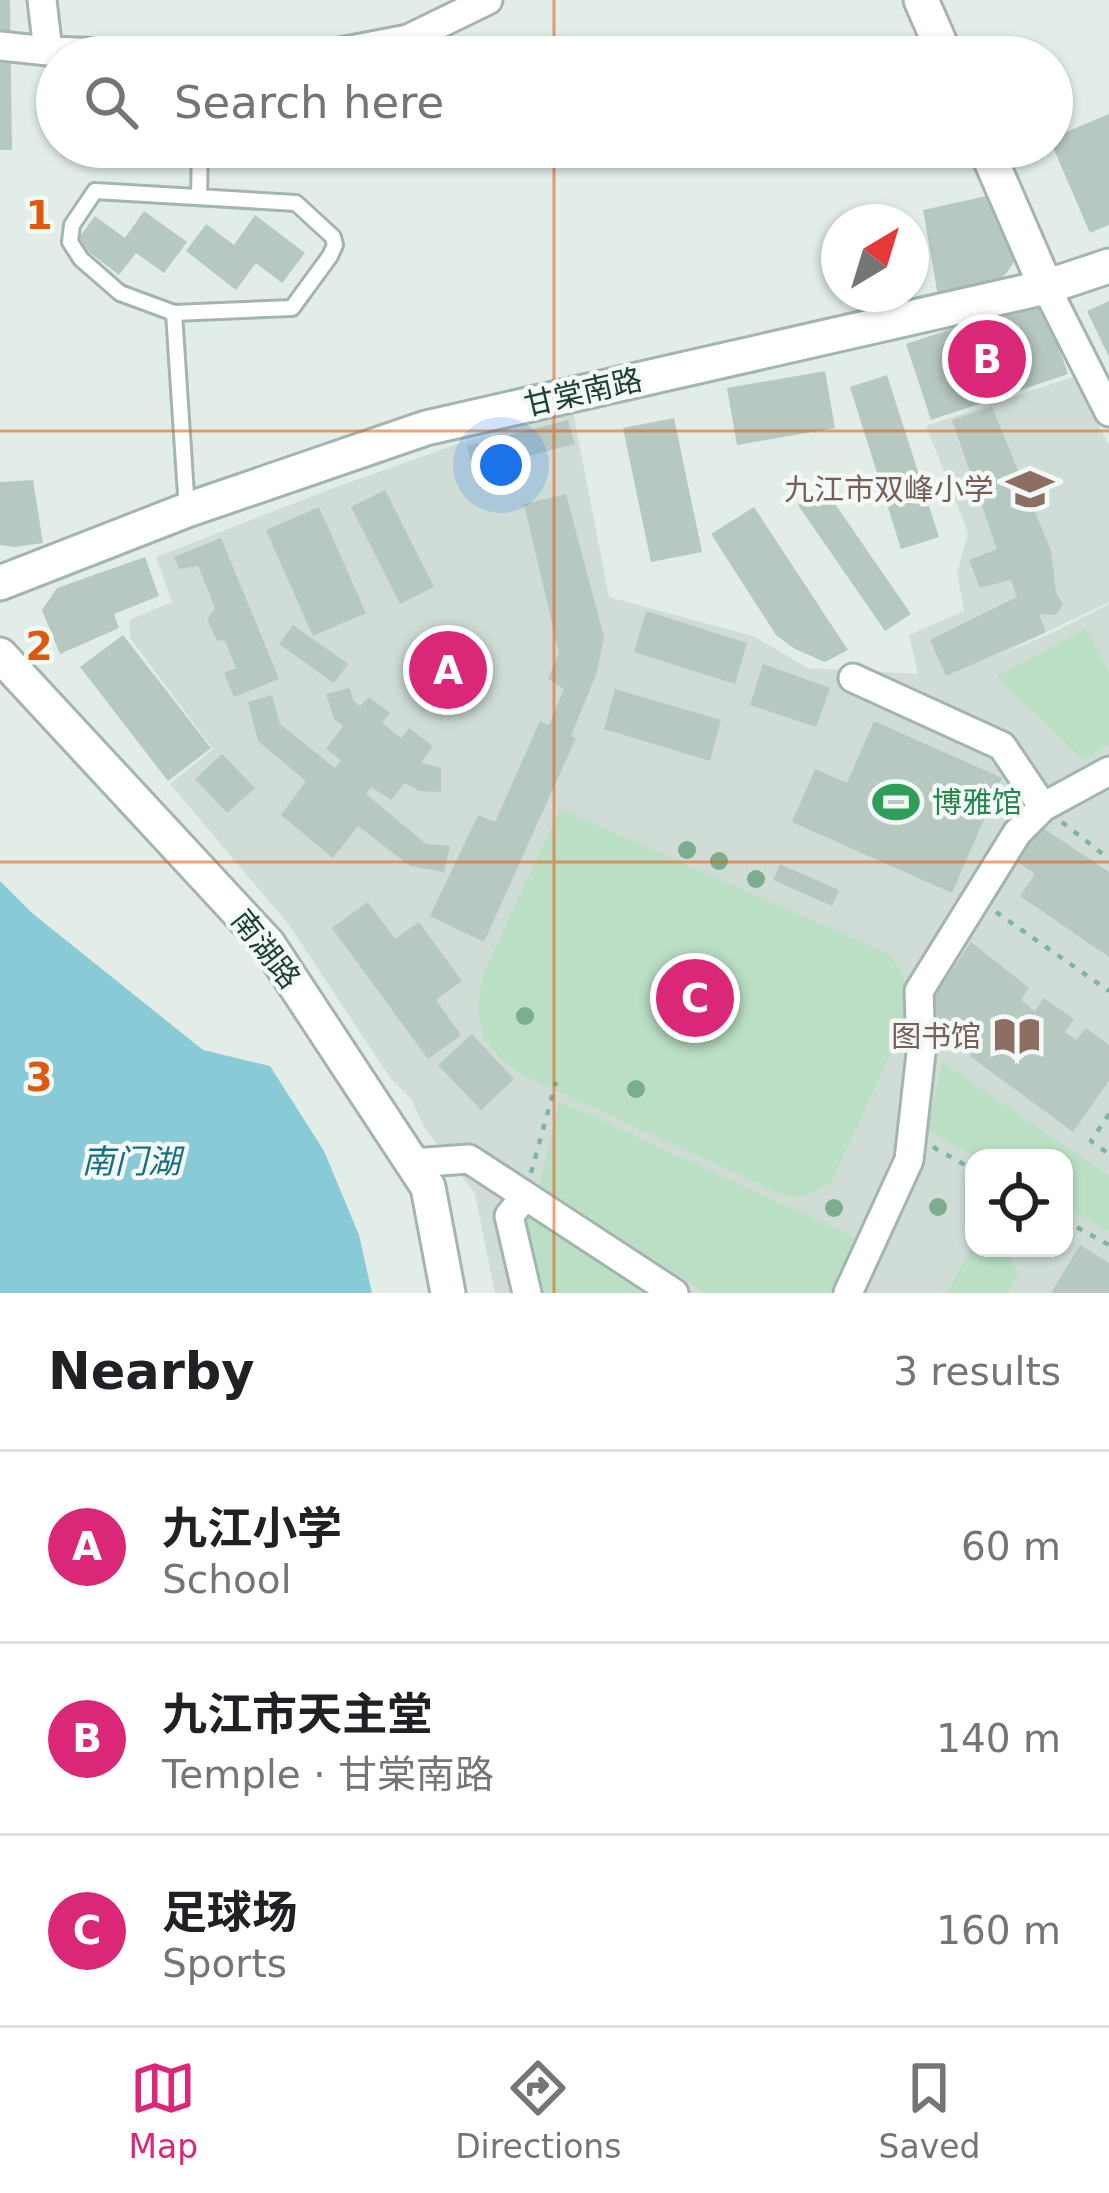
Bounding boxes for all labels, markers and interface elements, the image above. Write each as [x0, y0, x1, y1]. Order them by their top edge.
search box [36, 36, 1073, 168]
icon: search [78, 69, 144, 135]
text: Search here [174, 76, 444, 129]
text: 1 [25, 193, 53, 238]
north arrow [821, 204, 929, 312]
pin: B [948, 314, 1026, 404]
street label: 甘棠南路 [521, 361, 645, 423]
your location [471, 435, 531, 495]
school or university icon: 九江市双峰小学 [1005, 464, 1055, 514]
place label: 九江市双峰小学 [784, 472, 994, 507]
text: 2 [25, 624, 53, 669]
pin: A [409, 625, 487, 715]
sports icon: 博雅馆 [871, 777, 921, 827]
place label: 博雅馆 [932, 785, 1022, 820]
street label: 南湖路 [225, 903, 307, 995]
pin: C [656, 953, 734, 1043]
library icon: 图书馆 [992, 1011, 1042, 1061]
place label: 图书馆 [891, 1019, 981, 1054]
text: 3 [25, 1055, 53, 1100]
water label: 南门湖 [82, 1142, 186, 1181]
map controls [965, 1149, 1073, 1257]
button: locate [965, 1149, 1073, 1257]
text: Nearby [48, 1342, 255, 1401]
text: 3 results [893, 1349, 1061, 1394]
text: 九江小学 [162, 1502, 342, 1555]
text: A [72, 1524, 102, 1569]
text: 60 m [961, 1524, 1061, 1569]
text: School [162, 1557, 291, 1602]
text: 九江市天主堂 [162, 1688, 432, 1741]
text: B [72, 1716, 102, 1761]
text: 140 m [936, 1716, 1061, 1761]
text: Temple · 甘棠南路 [162, 1752, 494, 1797]
text: 足球场 [162, 1886, 297, 1939]
text: C [73, 1908, 101, 1953]
text: 160 m [936, 1908, 1061, 1953]
text: Sports [162, 1941, 287, 1986]
tab: Map [129, 2055, 198, 2166]
tab: Directions [455, 2055, 621, 2166]
tab: Saved [879, 2055, 980, 2166]

